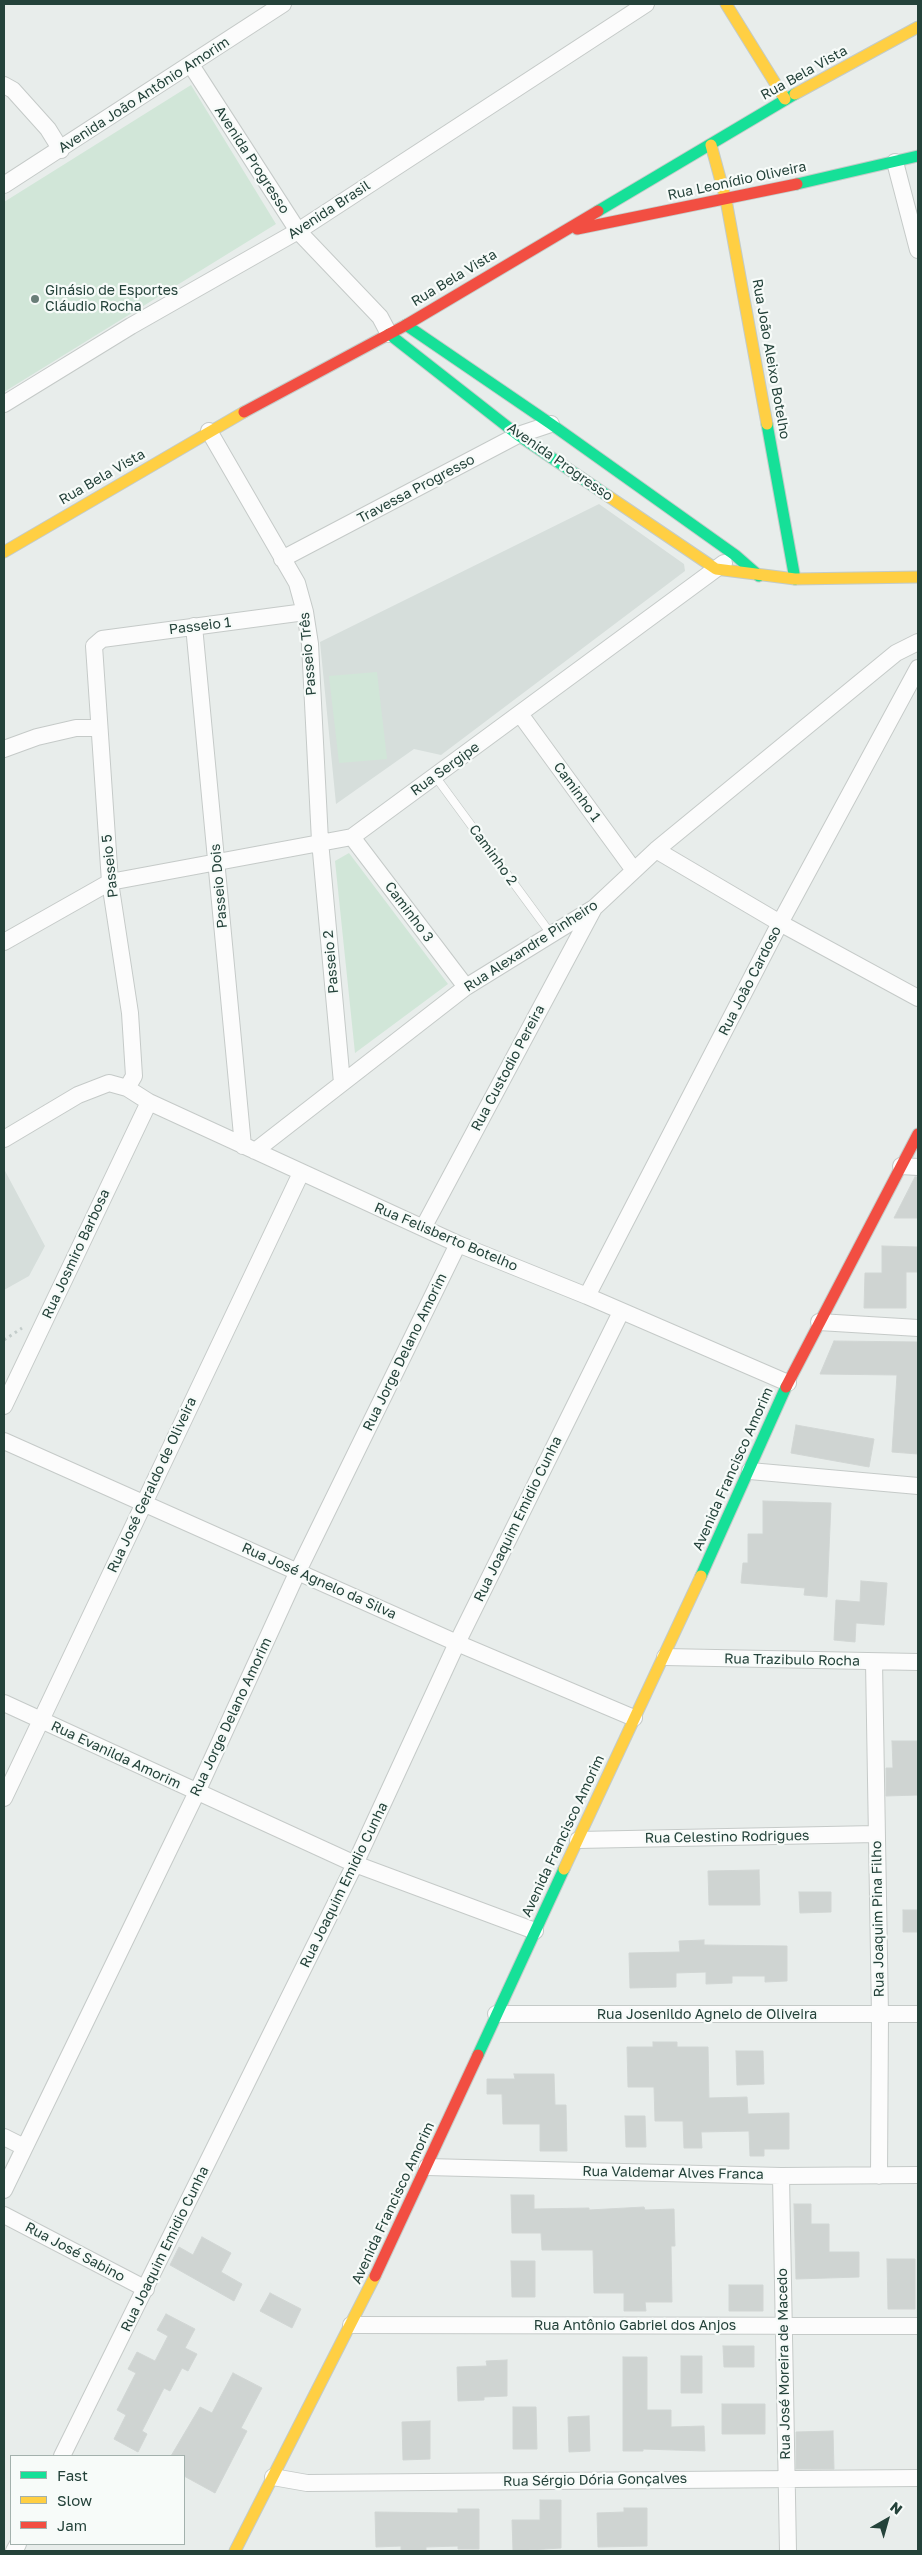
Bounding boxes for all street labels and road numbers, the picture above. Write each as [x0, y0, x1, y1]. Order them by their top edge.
street label: Avenida João Antônio Amorim [55, 33, 233, 157]
street label: Rua Bela Vista [758, 42, 850, 104]
street label: Avenida Progresso [211, 103, 293, 217]
street label: Rua Leonídio Oliveira [666, 158, 808, 204]
street label: Avenida Brasil [285, 177, 373, 243]
street label: Rua Bela Vista [408, 246, 500, 310]
street label: Rua João Aleixo Botelho [749, 277, 793, 441]
street label: Avenida Progresso [504, 419, 616, 505]
street label: Rua Bela Vista [56, 446, 148, 508]
street label: Travessa Progresso [354, 451, 478, 527]
street label: Passeio Três [296, 612, 320, 696]
street label: Passeio 1 [168, 614, 232, 638]
street label: Rua Sergipe [407, 739, 483, 799]
street label: Caminho 1 [550, 759, 604, 825]
street label: Caminho 2 [465, 821, 521, 889]
street label: Passeio 5 [98, 833, 122, 899]
street label: Passeio Dois [207, 843, 231, 929]
street label: Caminho 3 [381, 879, 437, 945]
street label: Rua Alexandre Pinheiro [461, 897, 601, 995]
street label: Rua João Cardoso [715, 923, 785, 1039]
street label: Passeio 2 [320, 930, 342, 994]
street label: Rua Custodio Pereira [468, 1002, 548, 1134]
street label: Rua Josmiro Barbosa [39, 1186, 113, 1322]
street label: Rua Felisberto Botelho [372, 1199, 520, 1275]
street label: Rua Jorge Delano Amorim [359, 1270, 451, 1434]
street label: Avenida Francisco Amorim [689, 1385, 777, 1553]
street label: Rua José Geraldo de Oliveira [104, 1394, 200, 1576]
street label: Rua Joaquim Emidio Cunha [471, 1434, 565, 1604]
street label: Rua José Agnelo da Silva [239, 1539, 399, 1623]
street label: Rua Jorge Delano Amorim [187, 1635, 275, 1799]
street label: Rua Trazibulo Rocha [724, 1650, 860, 1670]
street label: Rua Evanilda Amorim [48, 1718, 184, 1792]
street label: Avenida Francisco Amorim [518, 1752, 608, 1920]
street label: Rua Joaquim Emidio Cunha [297, 1800, 391, 1970]
street label: Rua Celestino Rodrigues [645, 1827, 809, 1847]
street label: Rua Joaquim Pina Filho [868, 1841, 888, 1997]
street label: Rua Josenildo Agnelo de Oliveira [597, 2007, 817, 2023]
street label: Avenida Francisco Amorim [348, 2119, 438, 2287]
street label: Rua Valdemar Alves Franca [582, 2163, 764, 2183]
street label: Rua Joaquim Emidio Cunha [118, 2164, 212, 2334]
street label: Rua José Sabino [22, 2219, 128, 2285]
street label: Rua José Moreira de Macedo [774, 2268, 794, 2460]
street label: Rua Antônio Gabriel dos Anjos [534, 2318, 736, 2334]
street label: Rua Sérgio Dória Gonçalves [503, 2470, 687, 2490]

